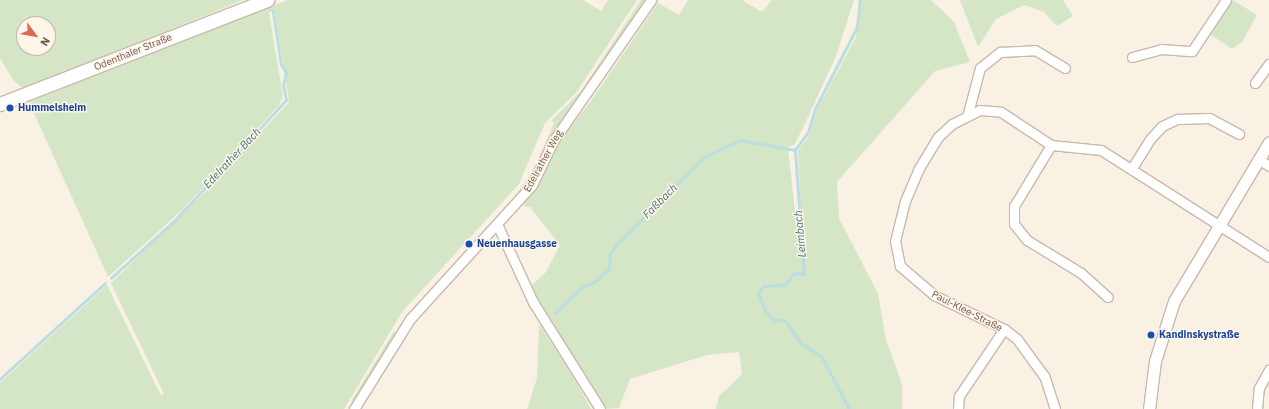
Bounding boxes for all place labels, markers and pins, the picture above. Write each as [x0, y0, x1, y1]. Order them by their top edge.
place label: Hummelsheim [18, 102, 86, 114]
marker: Hummelsheim [5, 103, 15, 113]
place label: Neuenhausgasse [477, 238, 557, 250]
marker: Neuenhausgasse [464, 239, 474, 249]
place label: Kandinskystraße [1159, 329, 1239, 341]
marker: Kandinskystraße [1146, 330, 1156, 340]

